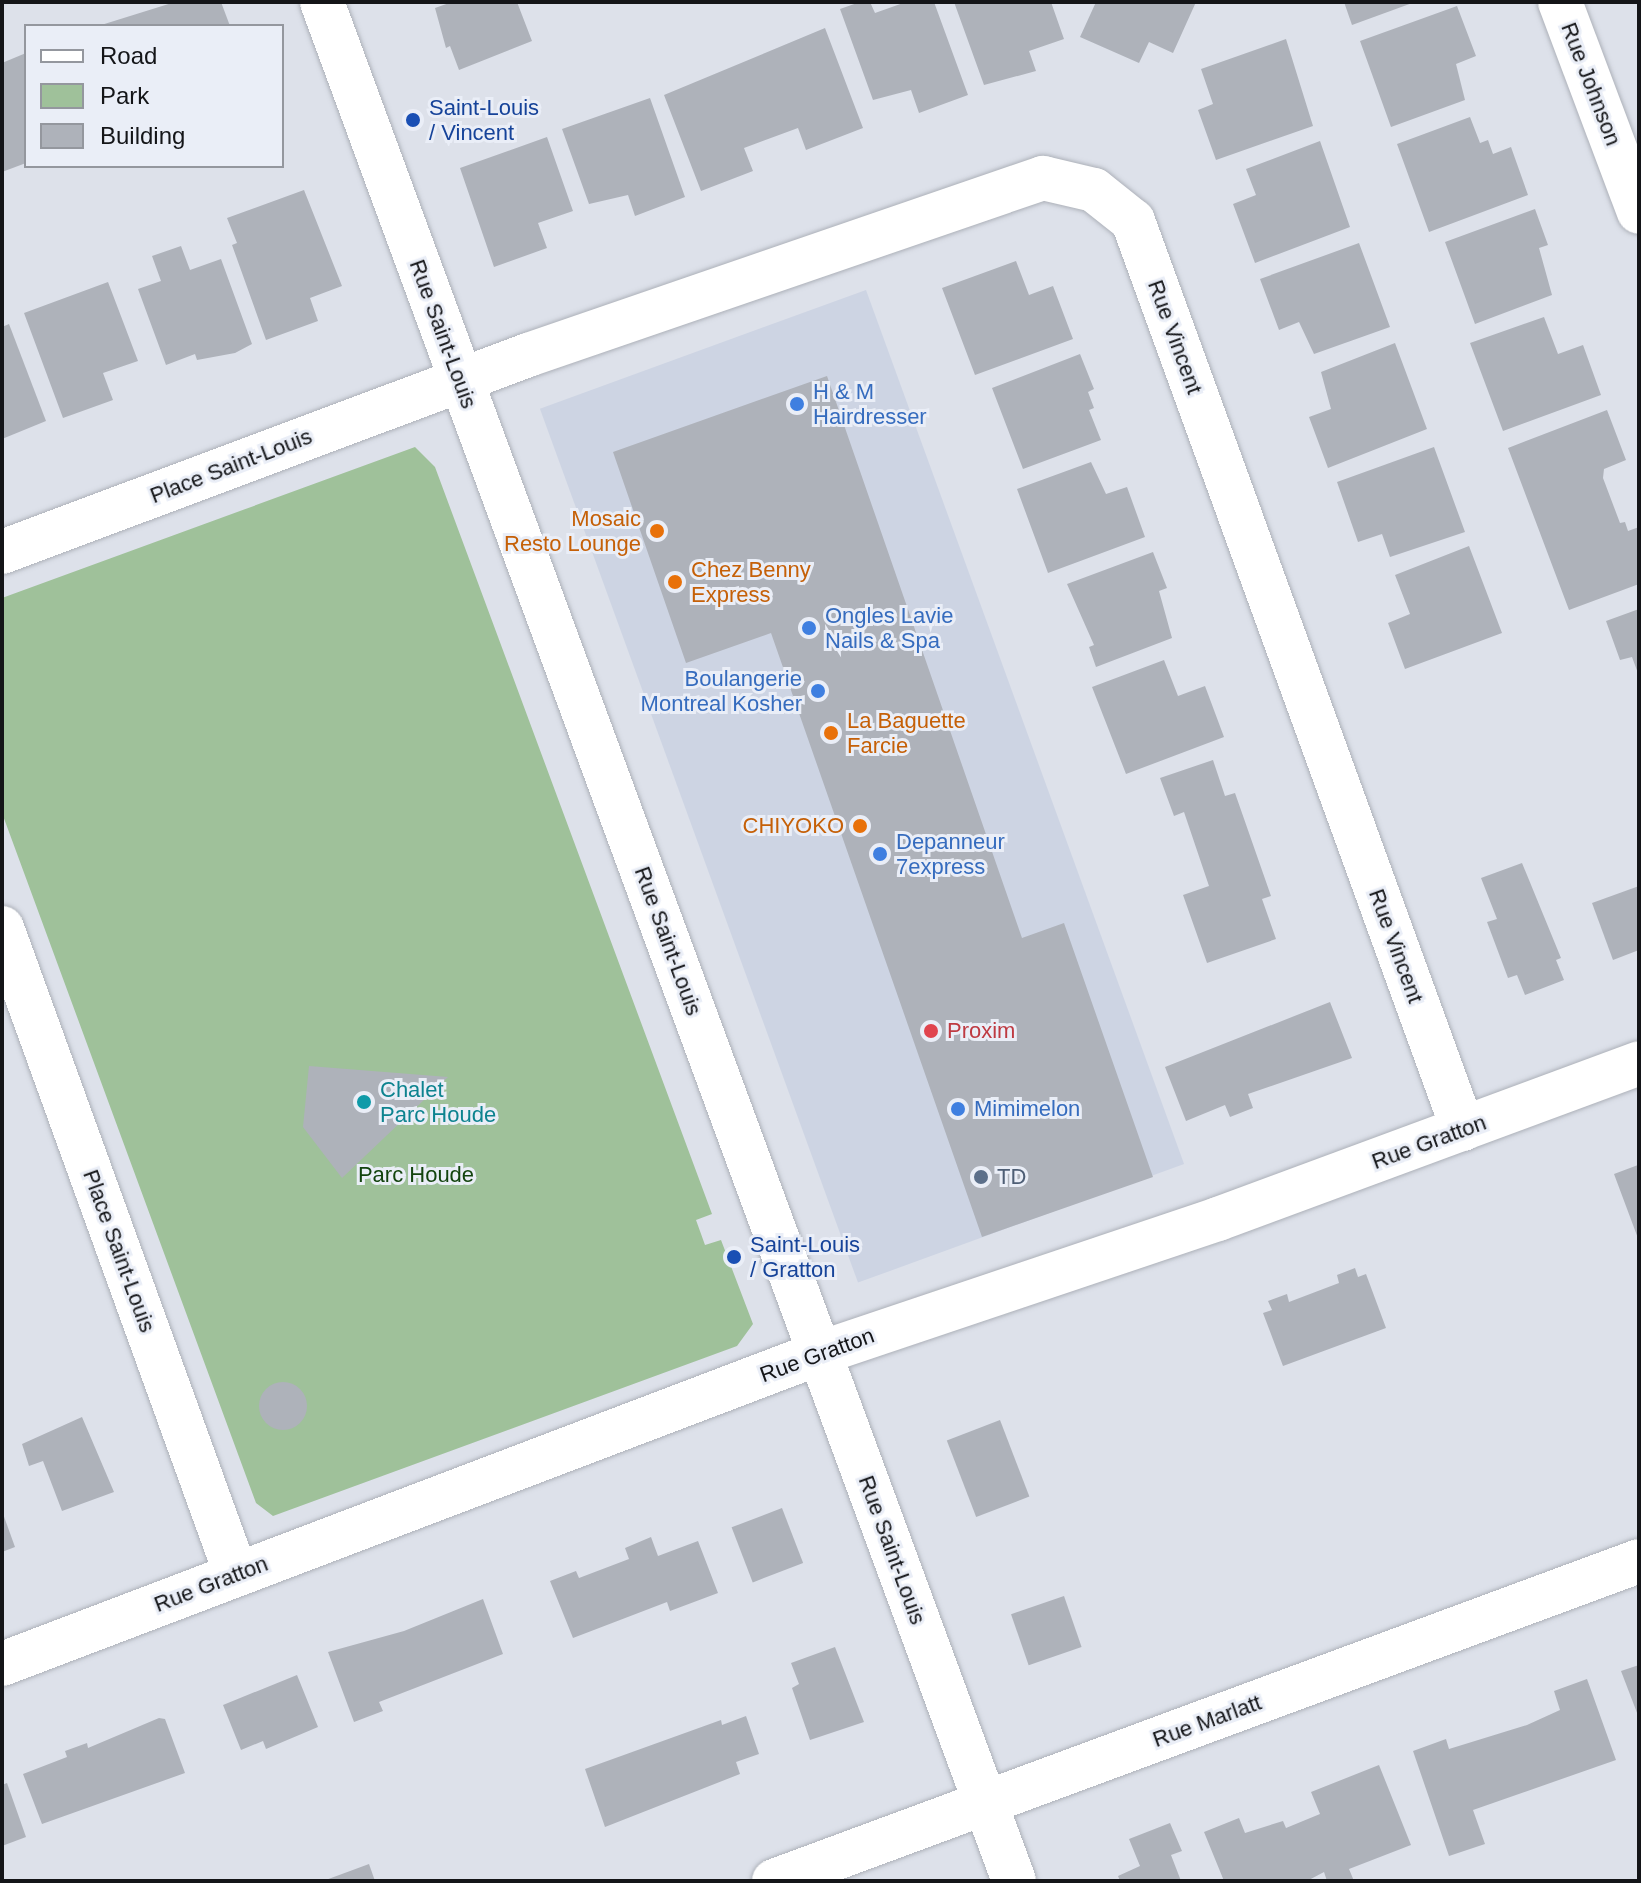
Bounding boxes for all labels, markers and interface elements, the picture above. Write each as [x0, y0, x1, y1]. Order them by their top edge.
street label: Rue Johnson [1555, 19, 1627, 149]
legend [24, 24, 284, 168]
text: Road [100, 42, 157, 69]
text: Park [100, 82, 149, 109]
place label: Saint-Louis / Vincent [429, 94, 539, 146]
marker: Saint-Louis / Vincent [404, 111, 422, 129]
text: Building [100, 122, 185, 149]
street label: Rue Saint-Louis [404, 256, 482, 412]
street label: Rue Vincent [1142, 276, 1208, 398]
place label: H & M Hairdresser [813, 378, 927, 430]
marker: H & M Hairdresser [788, 395, 806, 413]
street label: Place Saint-Louis [146, 423, 316, 509]
place label: Mosaic Resto Lounge [504, 505, 641, 556]
marker: Mosaic Resto Lounge [648, 522, 666, 540]
place label: Chez Benny Express [691, 556, 811, 608]
marker: Chez Benny Express [666, 573, 684, 591]
place label: Ongles Lavie Nails & Spa [825, 602, 953, 654]
marker: Ongles Lavie Nails & Spa [800, 619, 818, 637]
place label: Boulangerie Montreal Kosher [641, 665, 802, 716]
marker: Boulangerie Montreal Kosher [809, 682, 827, 700]
place label: La Baguette Farcie [847, 707, 966, 758]
marker: La Baguette Farcie [822, 724, 840, 742]
place label: CHIYOKO [743, 813, 844, 839]
marker: CHIYOKO [851, 817, 869, 835]
place label: Depanneur 7express [896, 828, 1005, 880]
marker: Depanneur 7express [871, 845, 889, 863]
street label: Rue Saint-Louis [629, 863, 707, 1019]
street label: Rue Vincent [1363, 885, 1429, 1007]
place label: Proxim [947, 1018, 1015, 1044]
marker: Proxim [922, 1022, 940, 1040]
place label: Chalet Parc Houde [380, 1076, 496, 1128]
marker: Chalet Parc Houde [355, 1093, 373, 1111]
place label: Mimimelon [974, 1096, 1080, 1122]
marker: Mimimelon [949, 1100, 967, 1118]
street label: Rue Gratton [1368, 1109, 1490, 1175]
park label: Parc Houde [358, 1162, 474, 1188]
place label: TD [997, 1164, 1026, 1190]
street label: Place Saint-Louis [77, 1166, 161, 1336]
marker: TD [972, 1168, 990, 1186]
place label: Saint-Louis / Gratton [750, 1231, 860, 1282]
marker: Saint-Louis / Gratton [725, 1248, 743, 1266]
street label: Rue Gratton [756, 1322, 878, 1388]
street label: Rue Saint-Louis [853, 1472, 931, 1628]
street label: Rue Gratton [150, 1550, 272, 1618]
street label: Rue Marlatt [1149, 1689, 1265, 1753]

